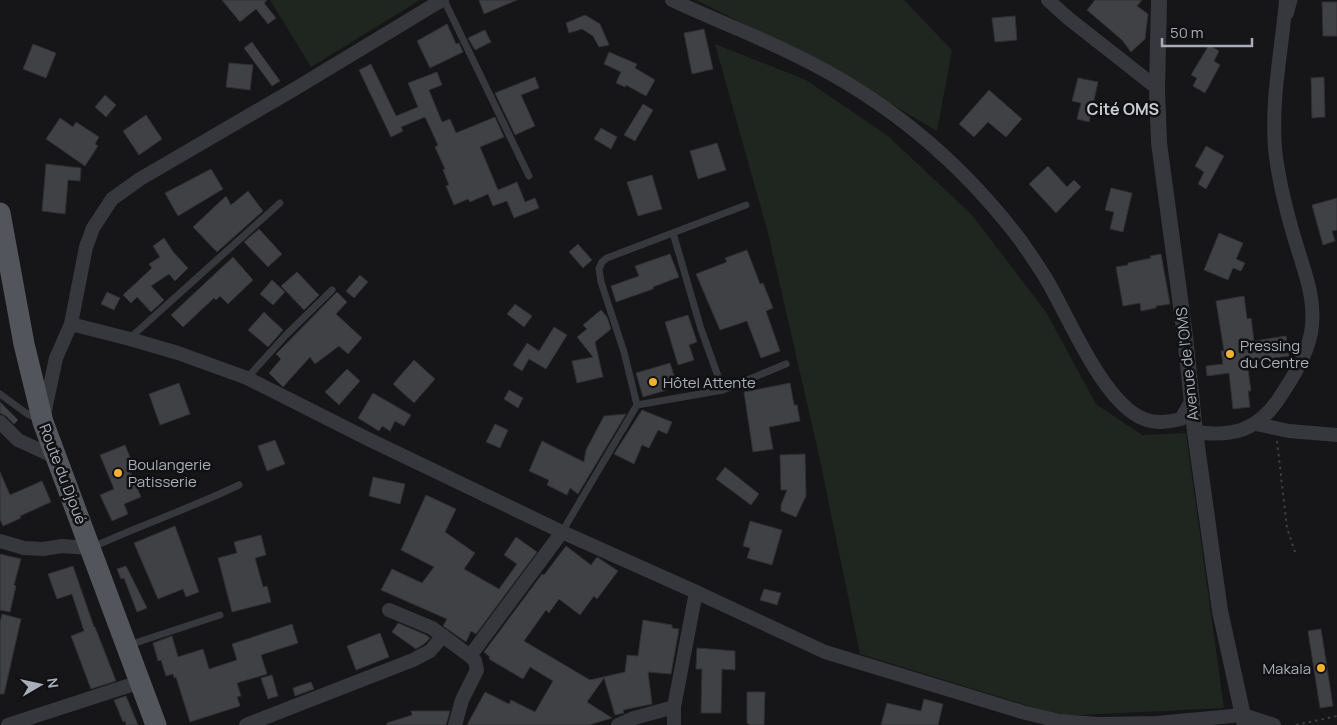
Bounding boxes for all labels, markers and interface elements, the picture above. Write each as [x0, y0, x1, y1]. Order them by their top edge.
scale bar [1162, 15, 1252, 47]
text: 50 m [1170, 22, 1204, 43]
district label: Cité OMS [1087, 98, 1159, 120]
street label: Avenue de l'OMS [1171, 306, 1203, 422]
place label: Pressing du Centre [1240, 335, 1309, 373]
marker: Pressing du Centre [1224, 348, 1236, 360]
place label: Hôtel Attente [663, 372, 756, 393]
marker: Hôtel Attente [647, 376, 659, 388]
street label: Route du Djoué [34, 421, 92, 527]
place label: Boulangerie Patisserie [128, 454, 211, 492]
marker: Boulangerie Patisserie [112, 467, 124, 479]
place label: Makala [1262, 658, 1311, 679]
north arrow [15, 660, 65, 710]
marker: Makala [1315, 662, 1327, 674]
text: N [43, 676, 64, 689]

